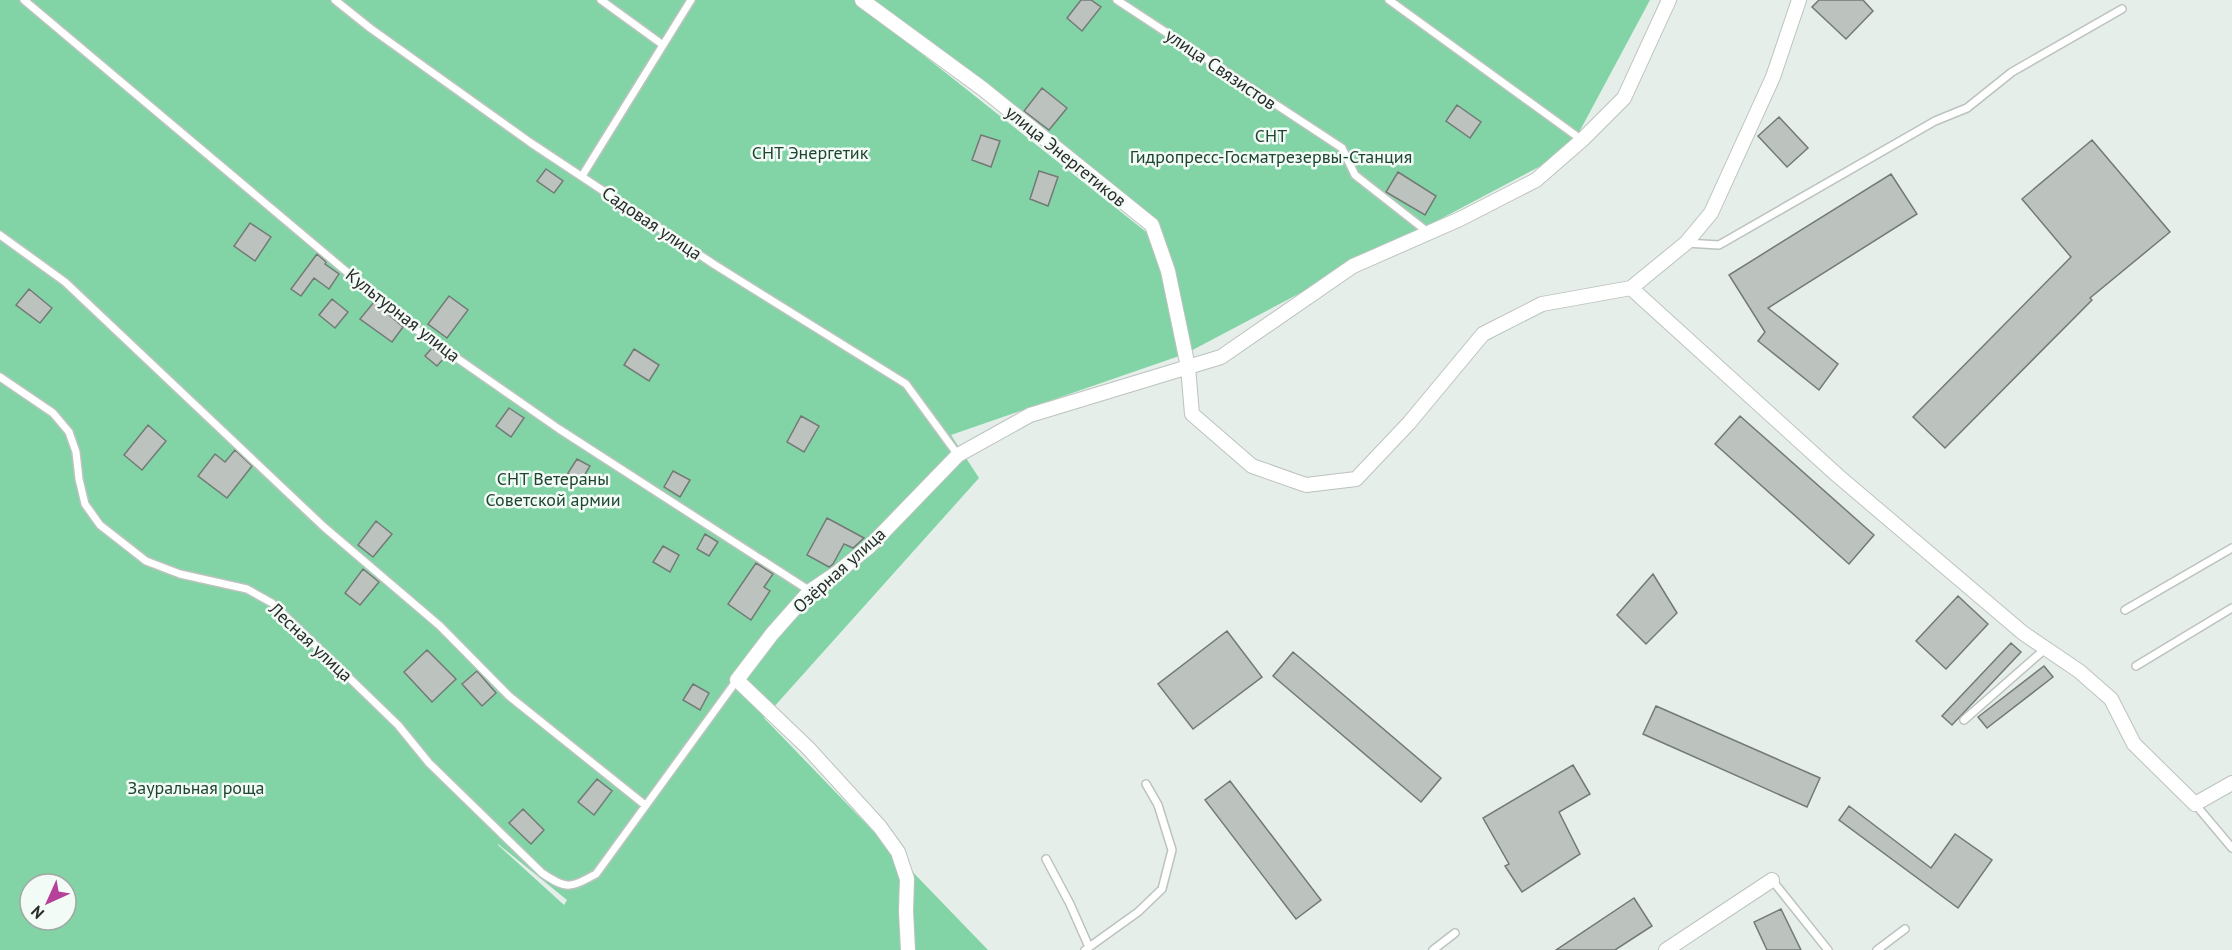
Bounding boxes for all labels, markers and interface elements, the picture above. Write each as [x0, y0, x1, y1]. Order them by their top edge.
street label: улица Связистов [1161, 23, 1281, 115]
street label: улица Энергетиков [1001, 100, 1131, 212]
park label: СНТ Гидропресс-Госматрезервы-Станция [1130, 124, 1412, 168]
park label: СНТ Энергетик [752, 141, 869, 164]
street label: Садовая улица [598, 181, 706, 265]
street label: Культурная улица [341, 263, 465, 367]
park label: СНТ Ветераны Советской армии [485, 467, 621, 511]
street label: Озёрная улица [788, 522, 890, 618]
street label: Лесная улица [264, 597, 358, 687]
park label: Зауральная роща [128, 776, 265, 799]
north arrow [18, 872, 78, 932]
text: N [27, 902, 48, 923]

